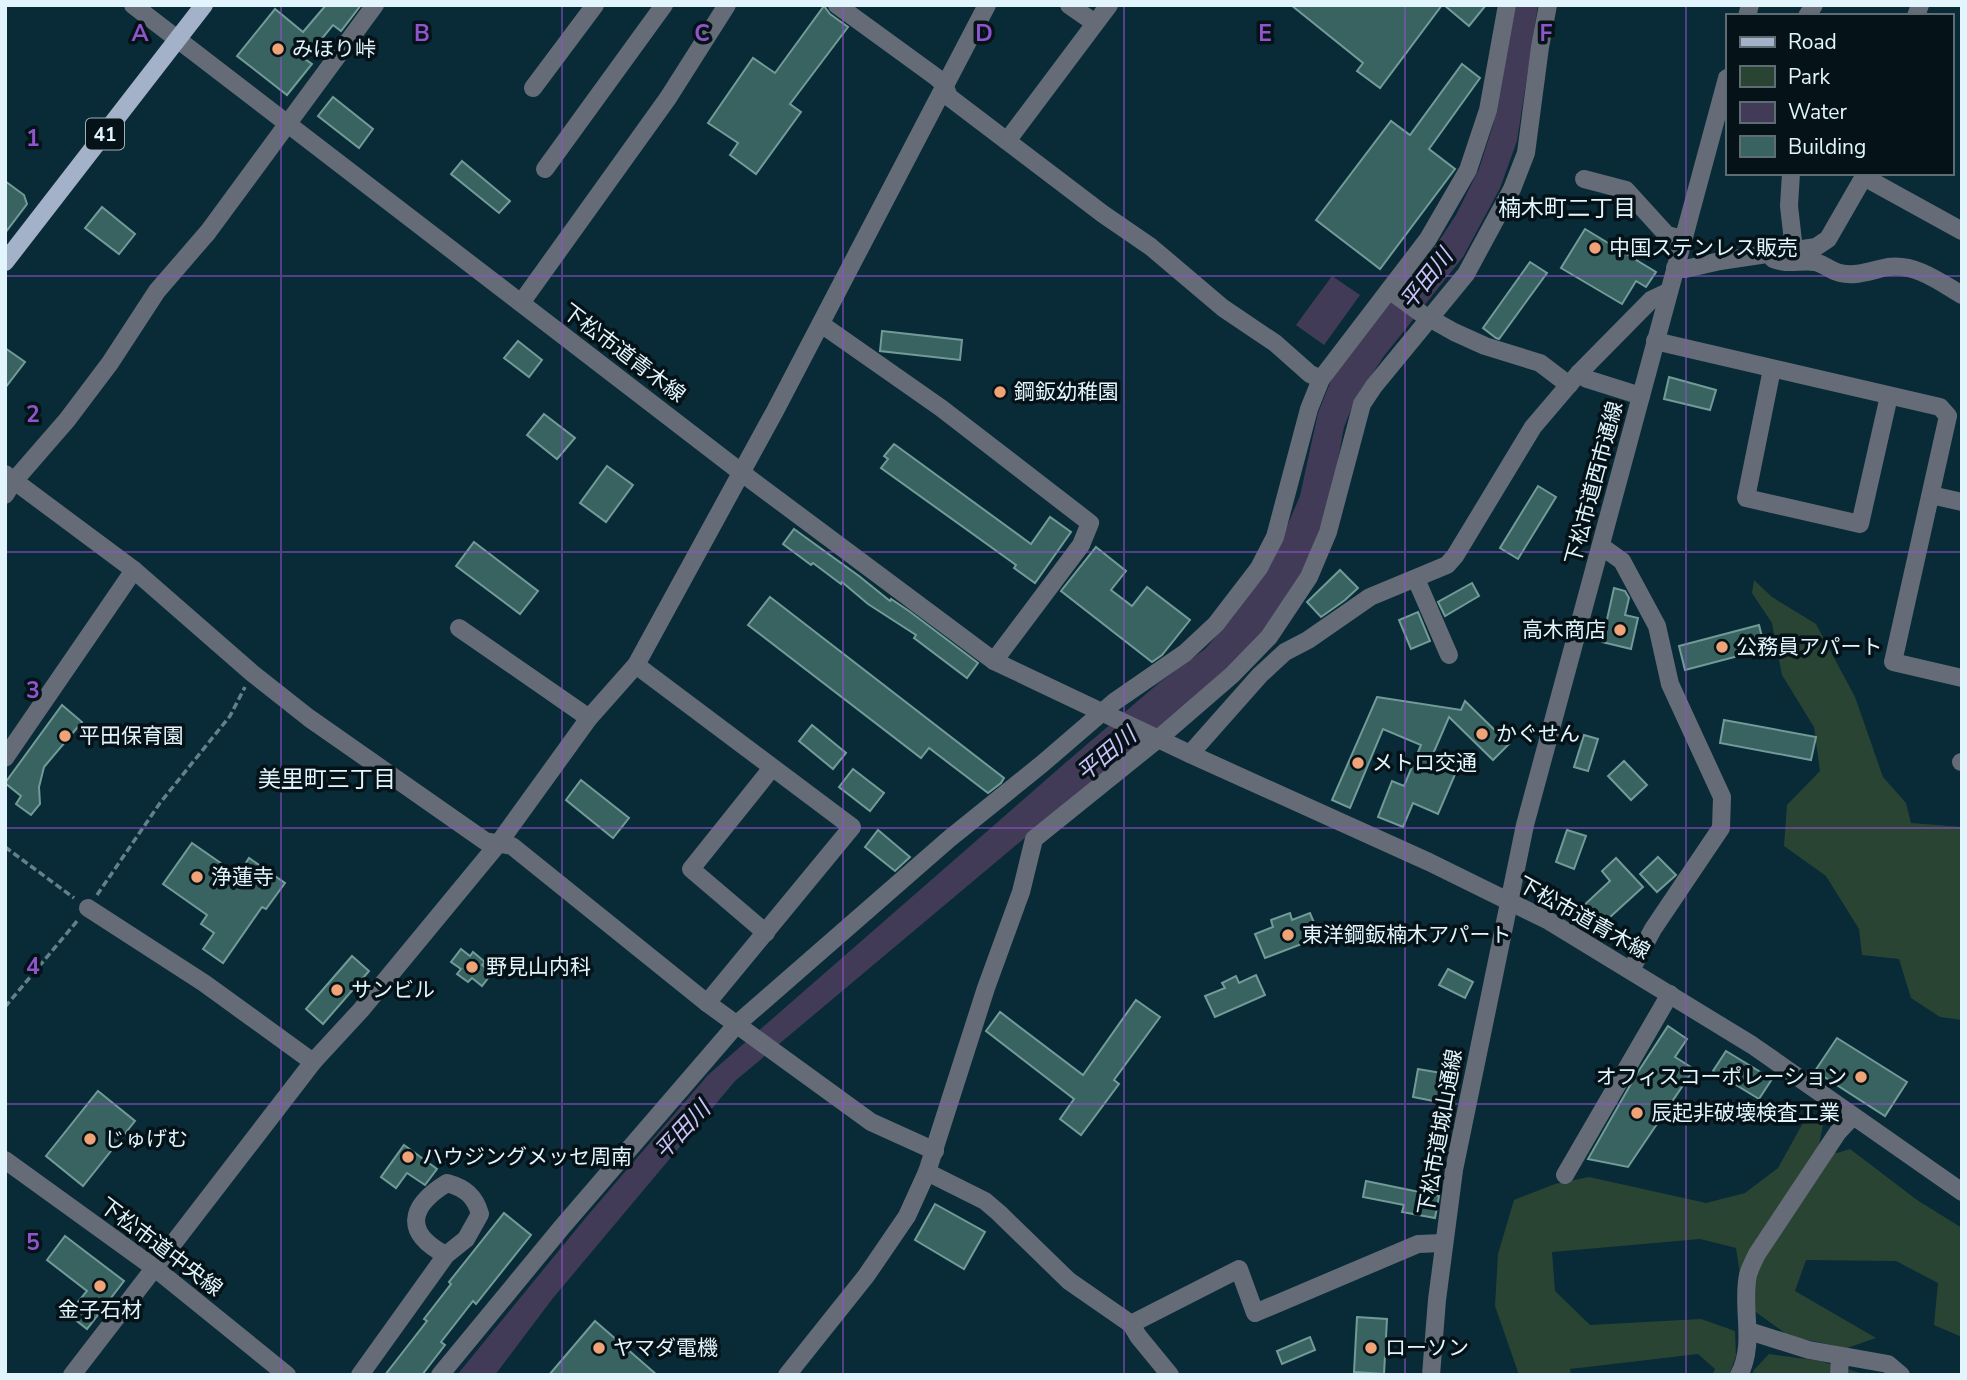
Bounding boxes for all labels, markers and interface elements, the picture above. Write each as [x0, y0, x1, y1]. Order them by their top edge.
legend [1726, 14, 1953, 175]
text: A [131, 18, 149, 49]
text: B [414, 18, 430, 49]
text: C [694, 18, 710, 49]
text: D [975, 18, 993, 49]
text: E [1258, 18, 1272, 49]
text: F [1540, 18, 1553, 49]
text: Road [1788, 28, 1837, 56]
place label: みほり峠 [292, 35, 376, 63]
marker: みほり峠 [270, 41, 286, 57]
text: Park [1788, 63, 1830, 91]
text: Water [1788, 98, 1847, 126]
road number: 41 [86, 118, 124, 150]
text: 1 [26, 123, 40, 154]
text: Building [1788, 133, 1866, 161]
district label: 楠木町二丁目 [1498, 193, 1636, 224]
place label: 中国ステンレス販売 [1609, 234, 1798, 262]
water label: 平田川 [1393, 240, 1462, 316]
marker: 中国ステンレス販売 [1587, 240, 1603, 256]
street label: 下松市道青木線 [557, 298, 691, 408]
place label: 鋼鈑幼稚園 [1014, 378, 1119, 406]
marker: 鋼鈑幼稚園 [992, 384, 1008, 400]
street label: 下松市道西市通線 [1559, 398, 1629, 568]
text: 2 [26, 399, 40, 430]
place label: 高木商店 [1522, 616, 1606, 644]
marker: 高木商店 [1612, 622, 1628, 638]
place label: 公務員アパート [1736, 633, 1883, 661]
marker: 公務員アパート [1714, 639, 1730, 655]
text: 3 [26, 675, 40, 706]
water label: 平田川 [1070, 718, 1145, 788]
place label: かぐせん [1496, 720, 1580, 748]
place label: 平田保育園 [79, 722, 184, 750]
marker: かぐせん [1474, 726, 1490, 742]
marker: 平田保育園 [57, 728, 73, 744]
place label: メトロ交通 [1372, 749, 1477, 777]
marker: メトロ交通 [1350, 755, 1366, 771]
district label: 美里町三丁目 [258, 764, 396, 795]
place label: 浄蓮寺 [211, 863, 274, 891]
marker: 浄蓮寺 [189, 869, 205, 885]
street label: 下松市道青木線 [1513, 870, 1655, 966]
place label: 東洋鋼鈑楠木アパート [1302, 921, 1512, 949]
marker: 東洋鋼鈑楠木アパート [1280, 927, 1296, 943]
text: 4 [26, 951, 40, 982]
place label: 野見山内科 [486, 953, 591, 981]
marker: 野見山内科 [464, 959, 480, 975]
place label: サンビル [351, 976, 435, 1004]
marker: サンビル [329, 982, 345, 998]
street label: 下松市道城山通線 [1412, 1047, 1468, 1217]
place label: オフィスコーポレーション [1596, 1063, 1847, 1091]
marker: オフィスコーポレーション [1853, 1069, 1869, 1085]
water label: 平田川 [648, 1092, 719, 1166]
place label: 辰起非破壊検査工業 [1651, 1099, 1840, 1127]
marker: 辰起非破壊検査工業 [1629, 1105, 1645, 1121]
place label: じゅげむ [104, 1125, 188, 1153]
marker: じゅげむ [82, 1131, 98, 1147]
place label: ハウジングメッセ周南 [422, 1143, 632, 1171]
marker: ハウジングメッセ周南 [400, 1149, 416, 1165]
street label: 下松市道中央線 [94, 1192, 228, 1302]
text: 5 [26, 1227, 40, 1258]
marker: 金子石材 [92, 1278, 108, 1294]
place label: 金子石材 [58, 1296, 142, 1324]
place label: ヤマダ電機 [613, 1334, 718, 1362]
place label: ローソン [1385, 1334, 1469, 1362]
marker: ヤマダ電機 [591, 1340, 607, 1356]
marker: ローソン [1363, 1340, 1379, 1356]

